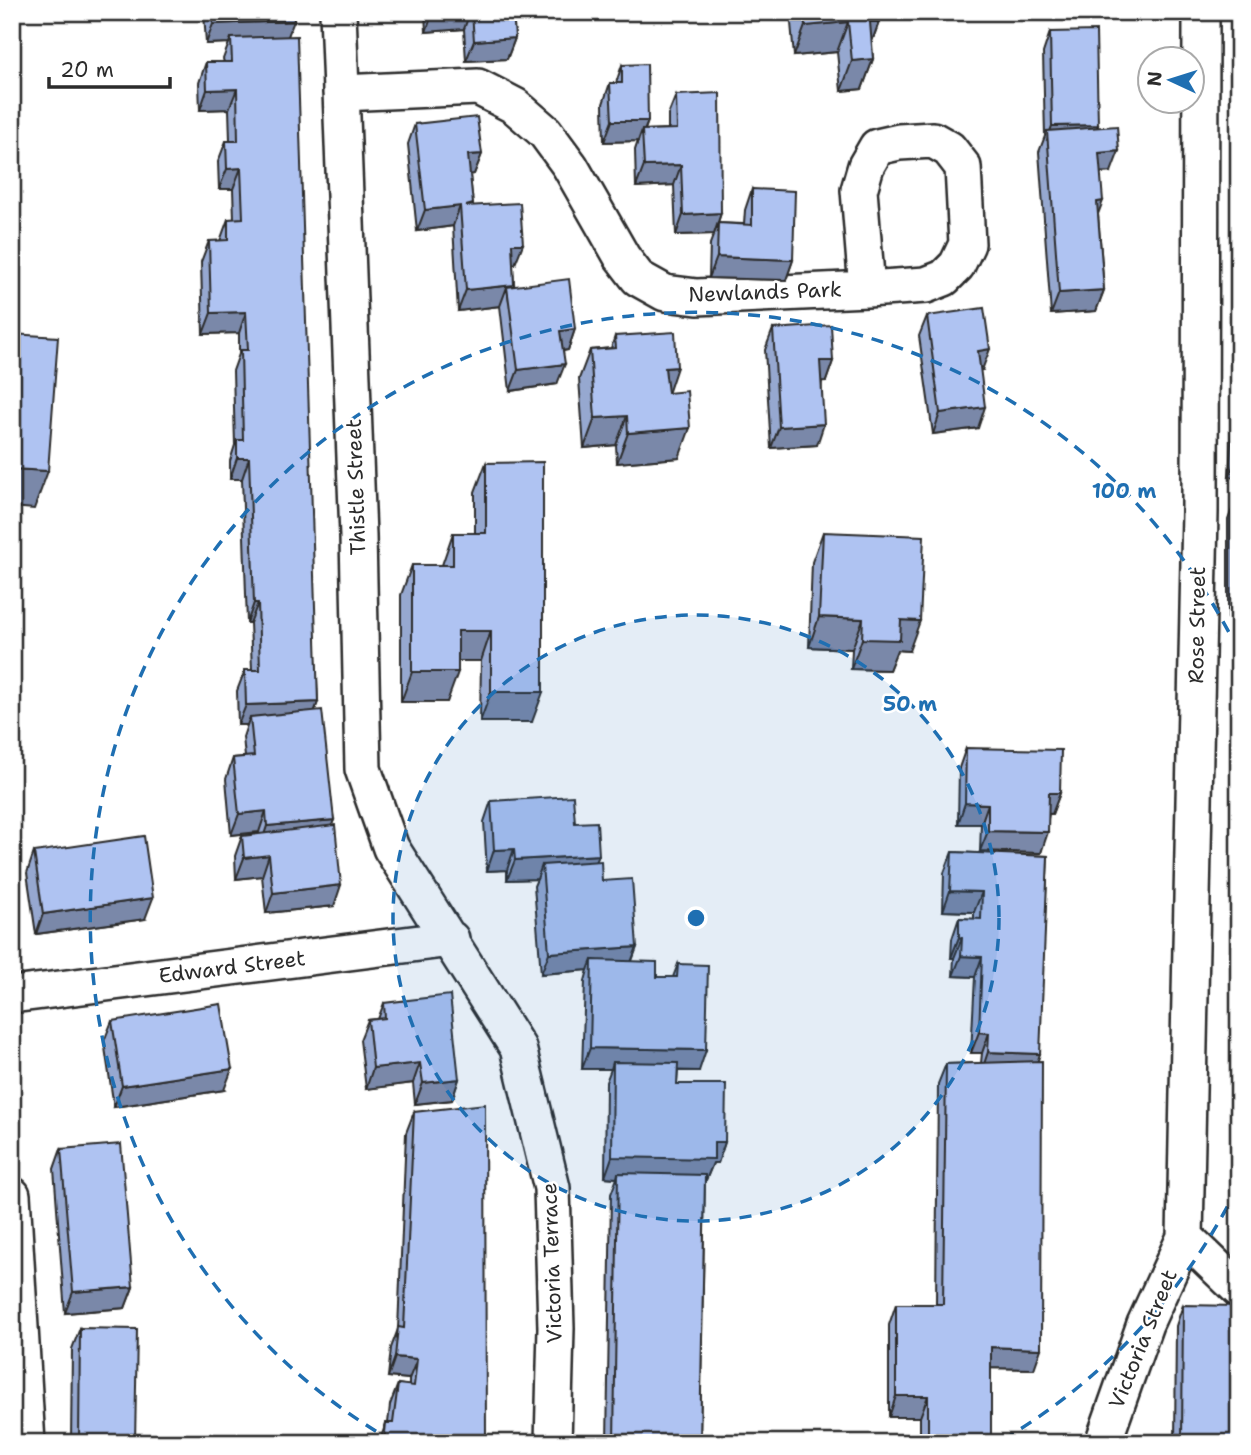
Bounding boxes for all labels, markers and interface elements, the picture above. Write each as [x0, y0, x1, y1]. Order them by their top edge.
scale bar [49, 46, 170, 90]
north arrow [1136, 46, 1206, 116]
text: 20 m [60, 56, 114, 84]
text: N [1142, 70, 1168, 87]
street label: Newlands Park [688, 275, 842, 309]
street label: Thistle Street [340, 418, 372, 556]
text: 100 m [1092, 477, 1156, 505]
street label: Rose Street [1182, 566, 1212, 684]
text: 50 m [883, 690, 937, 718]
centre of rings [684, 906, 708, 930]
street label: Edward Street [157, 944, 307, 990]
street label: Victoria Terrace [535, 1182, 569, 1344]
street label: Victoria Street [1102, 1265, 1184, 1413]

